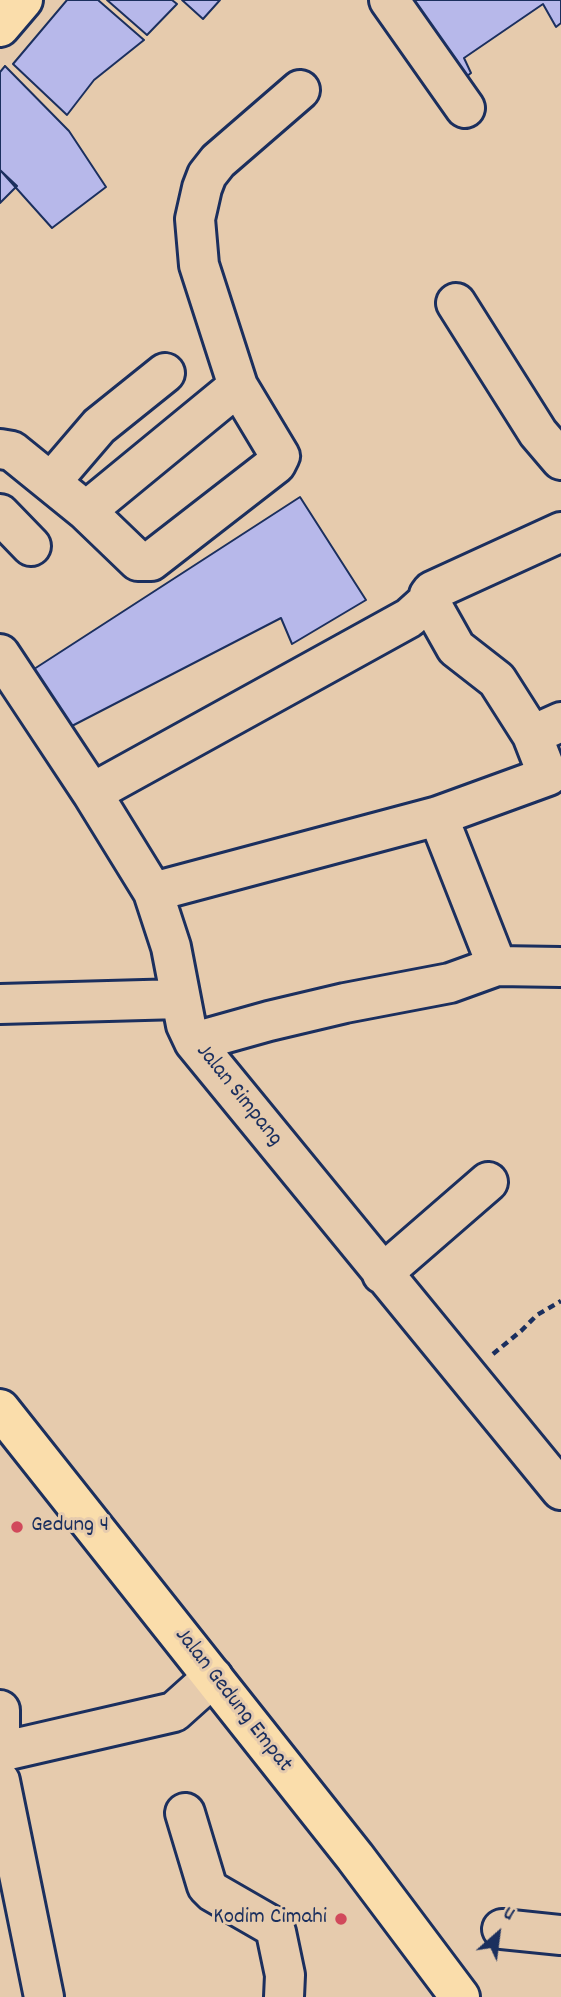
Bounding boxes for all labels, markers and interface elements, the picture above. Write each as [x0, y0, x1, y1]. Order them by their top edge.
street label: Jalan Simpang [188, 1039, 288, 1153]
place label: Gedung 4 [31, 1513, 109, 1541]
marker: Gedung 4 [9, 1519, 25, 1535]
street label: Jalan Gedung Empat [167, 1623, 297, 1779]
north arrow [463, 1899, 533, 1969]
text: U [498, 1901, 518, 1929]
place label: Kodim Cimahi [213, 1905, 327, 1933]
marker: Kodim Cimahi [333, 1911, 349, 1927]

